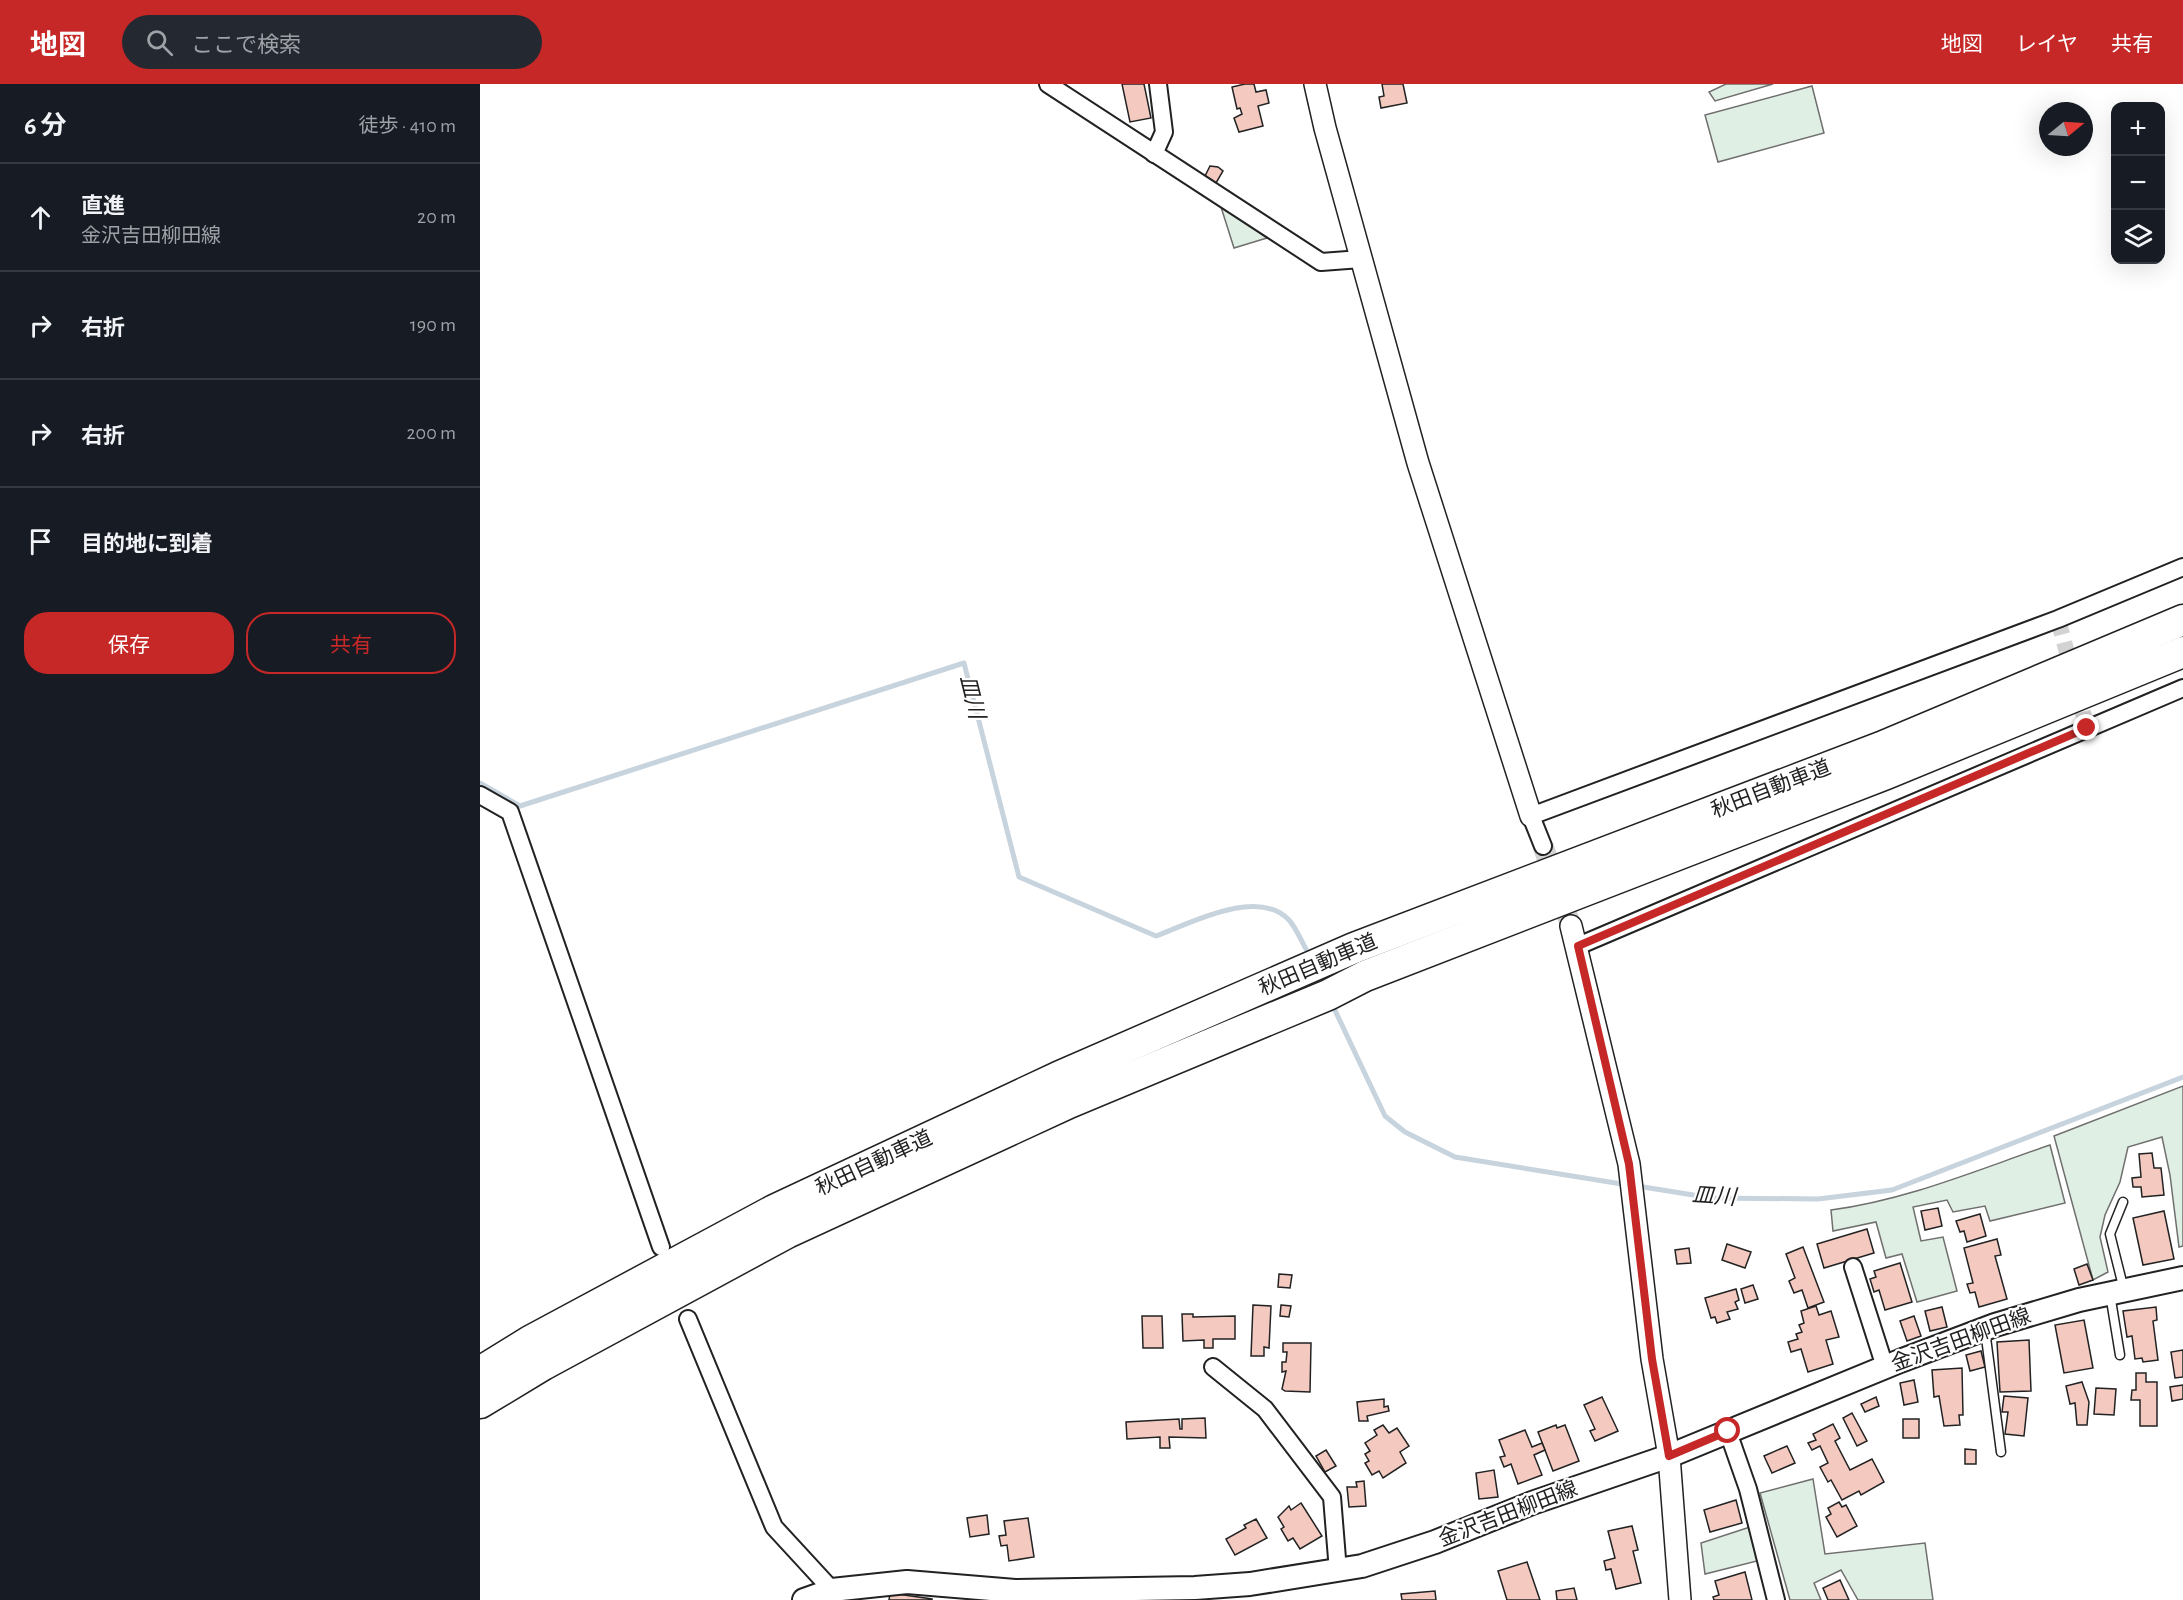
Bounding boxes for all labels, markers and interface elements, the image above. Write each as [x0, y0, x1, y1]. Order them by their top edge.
search box [122, 15, 542, 69]
icon: search [143, 26, 176, 59]
text: 地図 [30, 32, 86, 60]
text: ここで検索 [191, 34, 301, 56]
text: 地図 [1941, 34, 1983, 55]
text: レイヤ [2016, 34, 2078, 55]
text: 共有 [2111, 34, 2153, 55]
north arrow [2039, 102, 2093, 156]
map controls [2111, 102, 2165, 264]
button: + [2111, 102, 2165, 156]
text: 6 分 [24, 113, 66, 139]
text: 徒歩 · 410 m [358, 116, 456, 136]
button: − [2111, 156, 2165, 210]
text: 直進 [81, 195, 125, 217]
icon: ahead [24, 201, 57, 234]
text: 20 m [417, 207, 456, 227]
button: layers [2111, 210, 2165, 264]
text: 金沢吉田柳田線 [81, 226, 221, 246]
icon: right [24, 309, 57, 342]
text: 190 m [410, 315, 456, 335]
text: 右折 [81, 317, 125, 339]
icon: right [24, 417, 57, 450]
text: 200 m [406, 423, 456, 443]
text: 右折 [81, 425, 125, 447]
icon: arrive [24, 525, 57, 558]
text: 目的地に到着 [81, 533, 213, 555]
button: 保存 [24, 612, 234, 674]
button: 共有 [246, 612, 456, 674]
water label: 皿川 [956, 673, 988, 723]
route end [2073, 714, 2099, 740]
street label: 秋田自動車道 [1708, 756, 1834, 821]
street label: 秋田自動車道 [1256, 930, 1380, 999]
street label: 秋田自動車道 [812, 1126, 936, 1199]
water label: 皿川 [1691, 1183, 1739, 1209]
street label: 金沢吉田柳田線 [1888, 1304, 2034, 1375]
route start [1714, 1417, 1740, 1443]
street label: 金沢吉田柳田線 [1435, 1477, 1580, 1550]

